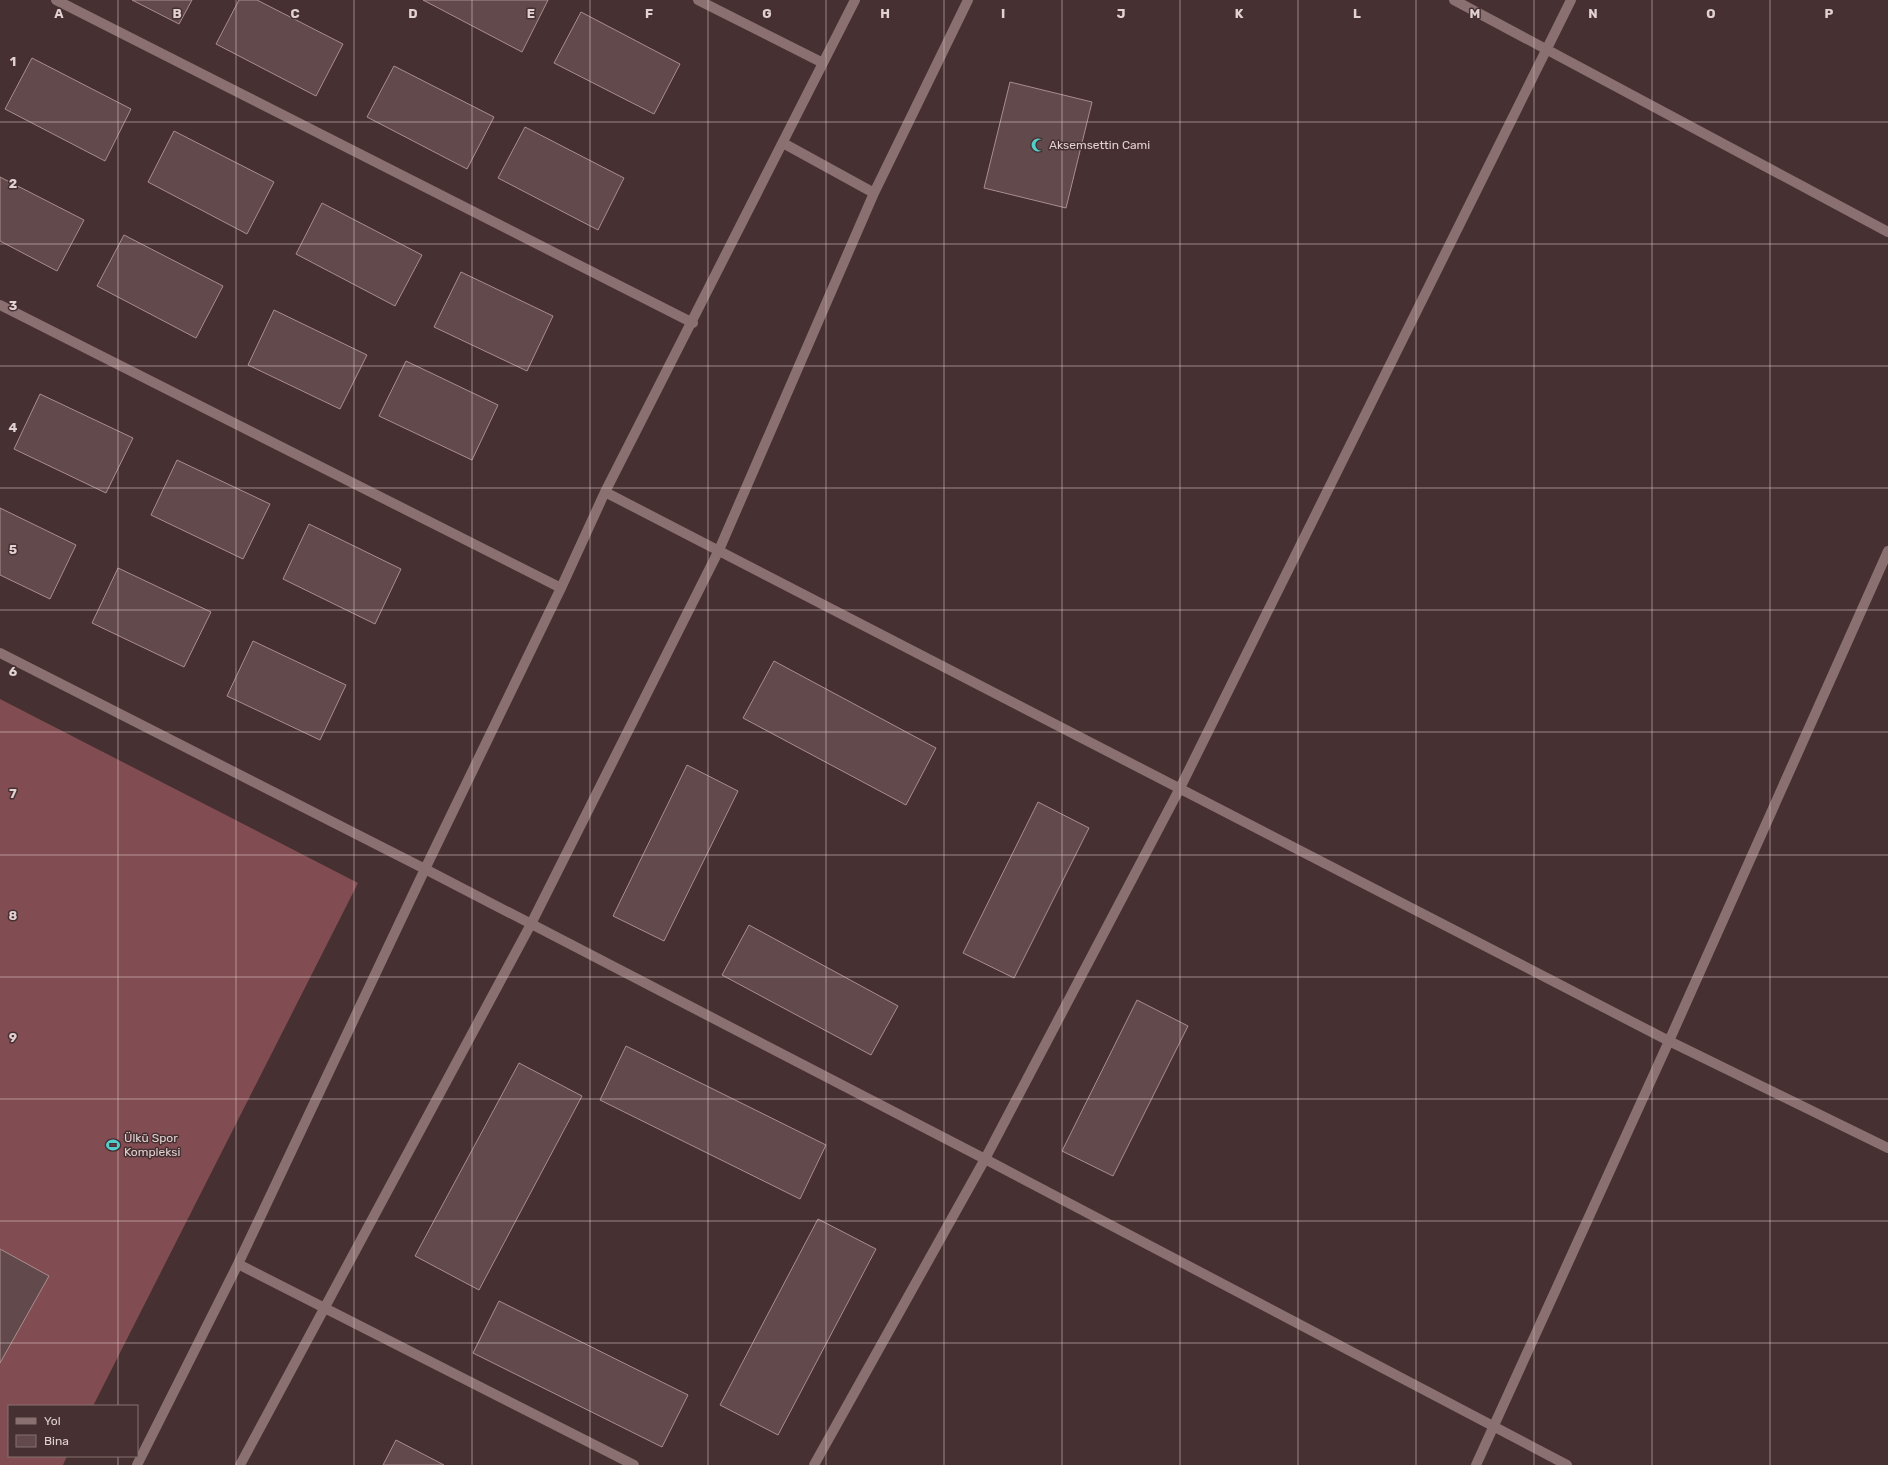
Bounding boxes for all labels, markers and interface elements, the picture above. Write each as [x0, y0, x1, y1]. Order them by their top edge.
text: A [54, 6, 64, 21]
text: B [172, 6, 182, 21]
text: C [290, 6, 300, 21]
text: D [408, 6, 418, 21]
text: E [527, 6, 535, 21]
text: F [645, 6, 653, 21]
text: G [762, 6, 772, 21]
text: H [880, 6, 890, 21]
text: I [1001, 6, 1005, 21]
text: J [1117, 6, 1125, 21]
text: K [1235, 6, 1244, 21]
text: L [1353, 6, 1361, 21]
text: M [1470, 6, 1480, 21]
text: N [1588, 6, 1598, 21]
text: O [1706, 6, 1716, 21]
text: P [1825, 6, 1834, 21]
text: 1 [10, 54, 16, 69]
mosque icon: Aksemsettin Cami [1030, 137, 1046, 153]
place label: Aksemsettin Cami [1049, 138, 1150, 152]
text: 2 [9, 176, 17, 191]
text: 3 [9, 298, 18, 313]
text: 4 [9, 420, 18, 435]
text: 5 [9, 542, 17, 557]
text: 6 [9, 664, 18, 679]
text: 7 [9, 786, 17, 801]
text: 8 [9, 908, 18, 923]
text: 9 [9, 1030, 17, 1045]
place label: Ülkü Spor Kompleksi [124, 1131, 180, 1159]
sports icon: Ülkü Spor Kompleksi [105, 1137, 121, 1153]
legend [8, 1405, 138, 1457]
text: Yol [44, 1414, 61, 1428]
text: Bina [44, 1434, 69, 1448]

